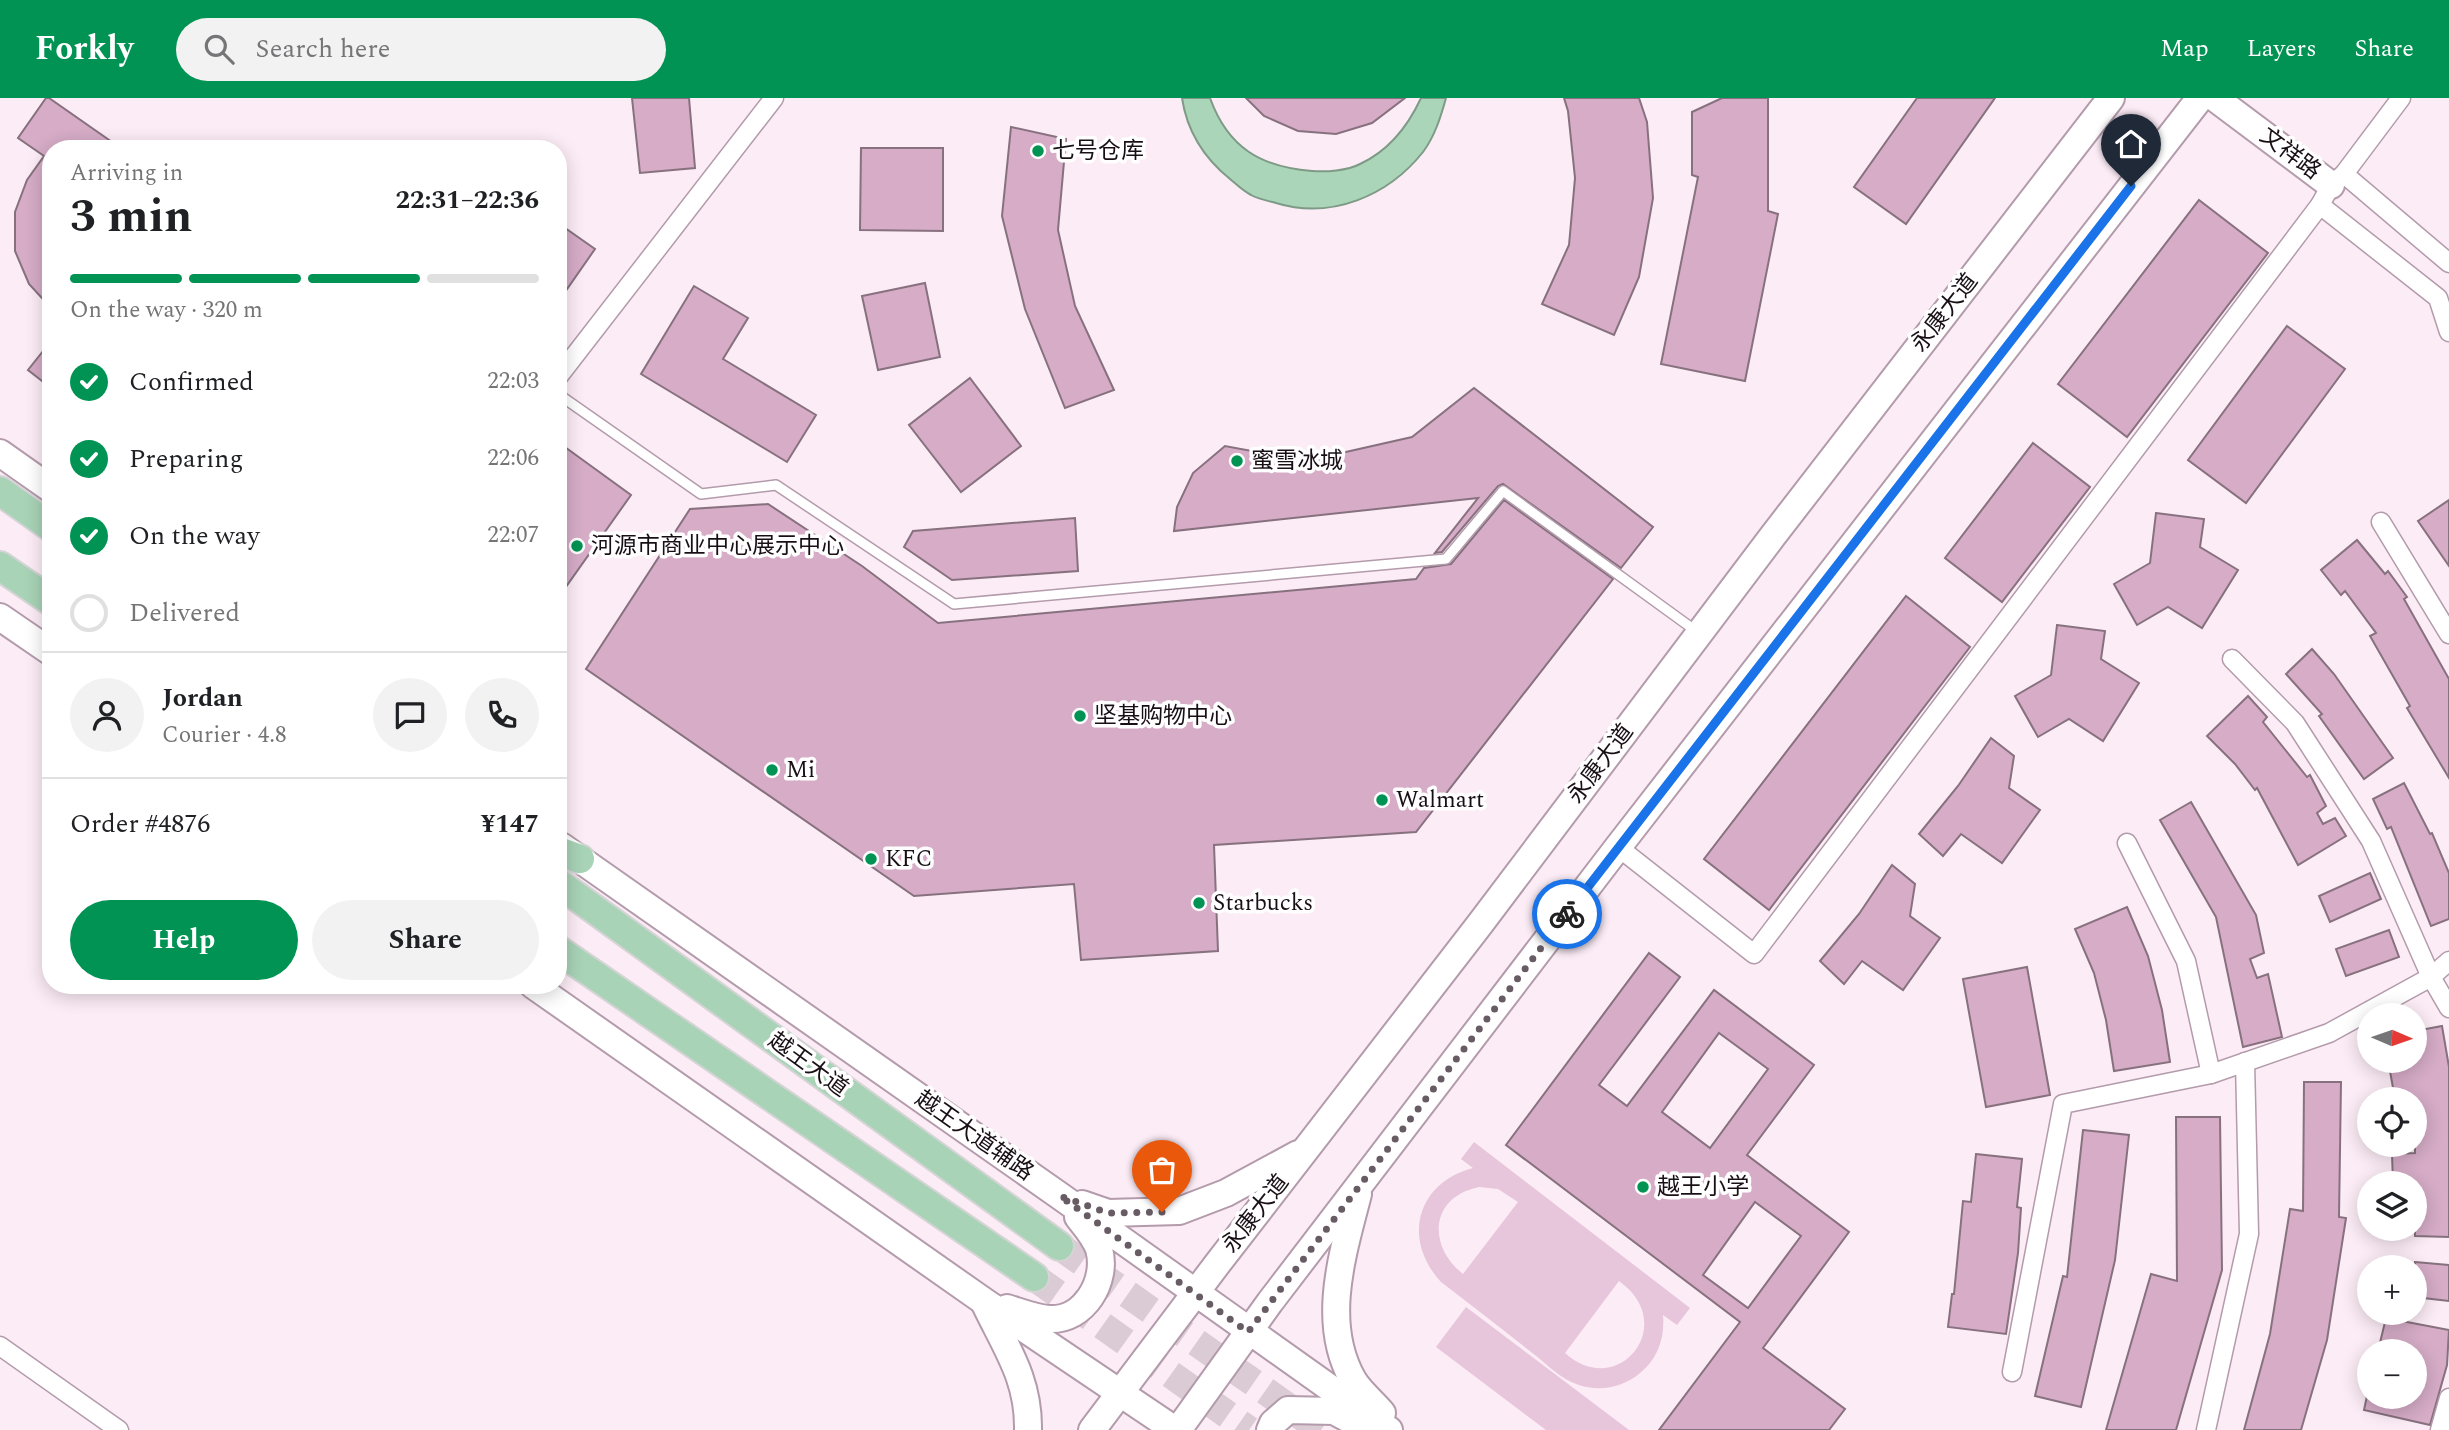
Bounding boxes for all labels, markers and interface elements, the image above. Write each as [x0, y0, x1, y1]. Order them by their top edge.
search box [176, 18, 666, 81]
text: Forkly [35, 24, 134, 74]
text: Search here [256, 29, 390, 69]
icon: search [200, 30, 238, 68]
text: Map [2160, 31, 2209, 67]
text: Layers [2247, 31, 2317, 67]
text: Share [2355, 31, 2414, 67]
pin [2101, 114, 2161, 186]
street label: 文祥路 [2252, 119, 2328, 189]
icon: home [2112, 125, 2150, 163]
place label: 七号仓库 [1052, 134, 1144, 169]
marker: 七号仓库 [1030, 143, 1046, 159]
text: Arriving in [70, 156, 183, 191]
text: 22:31–22:36 [395, 180, 539, 220]
text: 3 min [70, 182, 192, 252]
street label: 永康大道 [1903, 266, 1987, 360]
text: On the way · 320 m [70, 293, 263, 328]
text: Confirmed [129, 362, 254, 402]
icon: check [70, 363, 108, 401]
text: 22:03 [487, 364, 539, 399]
text: Preparing [129, 439, 243, 479]
icon: check [70, 440, 108, 478]
text: 22:06 [487, 441, 539, 476]
place label: 蜜雪冰城 [1251, 444, 1343, 479]
marker: 蜜雪冰城 [1229, 453, 1245, 469]
text: On the way [129, 516, 260, 556]
icon: check [70, 517, 108, 555]
text: 22:07 [487, 518, 539, 553]
place label: 河源市商业中心展示中心 [591, 529, 844, 564]
marker: 河源市商业中心展示中心 [569, 538, 585, 554]
text: Delivered [129, 593, 240, 633]
button: person [70, 678, 144, 752]
text: Jordan [162, 678, 243, 718]
button: chat [373, 678, 447, 752]
button: phone [465, 678, 539, 752]
place label: 坚基购物中心 [1094, 699, 1232, 734]
marker: 坚基购物中心 [1072, 708, 1088, 724]
street label: 永康大道 [1559, 717, 1643, 811]
text: Courier · 4.8 [162, 718, 287, 753]
place label: Mi [786, 753, 815, 788]
marker: Mi [764, 762, 780, 778]
place label: Walmart [1396, 783, 1484, 818]
marker: Walmart [1374, 792, 1390, 808]
text: Order #4876 [70, 804, 210, 844]
text: ¥147 [481, 804, 539, 844]
place label: KFC [885, 842, 932, 877]
marker: KFC [863, 851, 879, 867]
courier [1532, 879, 1602, 949]
place label: Starbucks [1213, 886, 1313, 921]
marker: Starbucks [1191, 895, 1207, 911]
icon: bike [1548, 895, 1586, 933]
button: Help [70, 900, 298, 980]
button: Share [312, 900, 539, 980]
north arrow [2357, 1003, 2427, 1073]
map controls [2357, 1003, 2427, 1409]
street label: 越王大道 [760, 1024, 856, 1106]
street label: 越王大道辅路 [907, 1082, 1041, 1190]
button: locate [2357, 1087, 2427, 1157]
pin [1132, 1140, 1192, 1212]
icon: bag [1143, 1151, 1181, 1189]
street label: 永康大道 [1214, 1167, 1298, 1261]
place label: 越王小学 [1657, 1170, 1749, 1205]
button: layers [2357, 1171, 2427, 1241]
marker: 越王小学 [1635, 1179, 1651, 1195]
button: + [2357, 1255, 2427, 1325]
button: − [2357, 1339, 2427, 1409]

